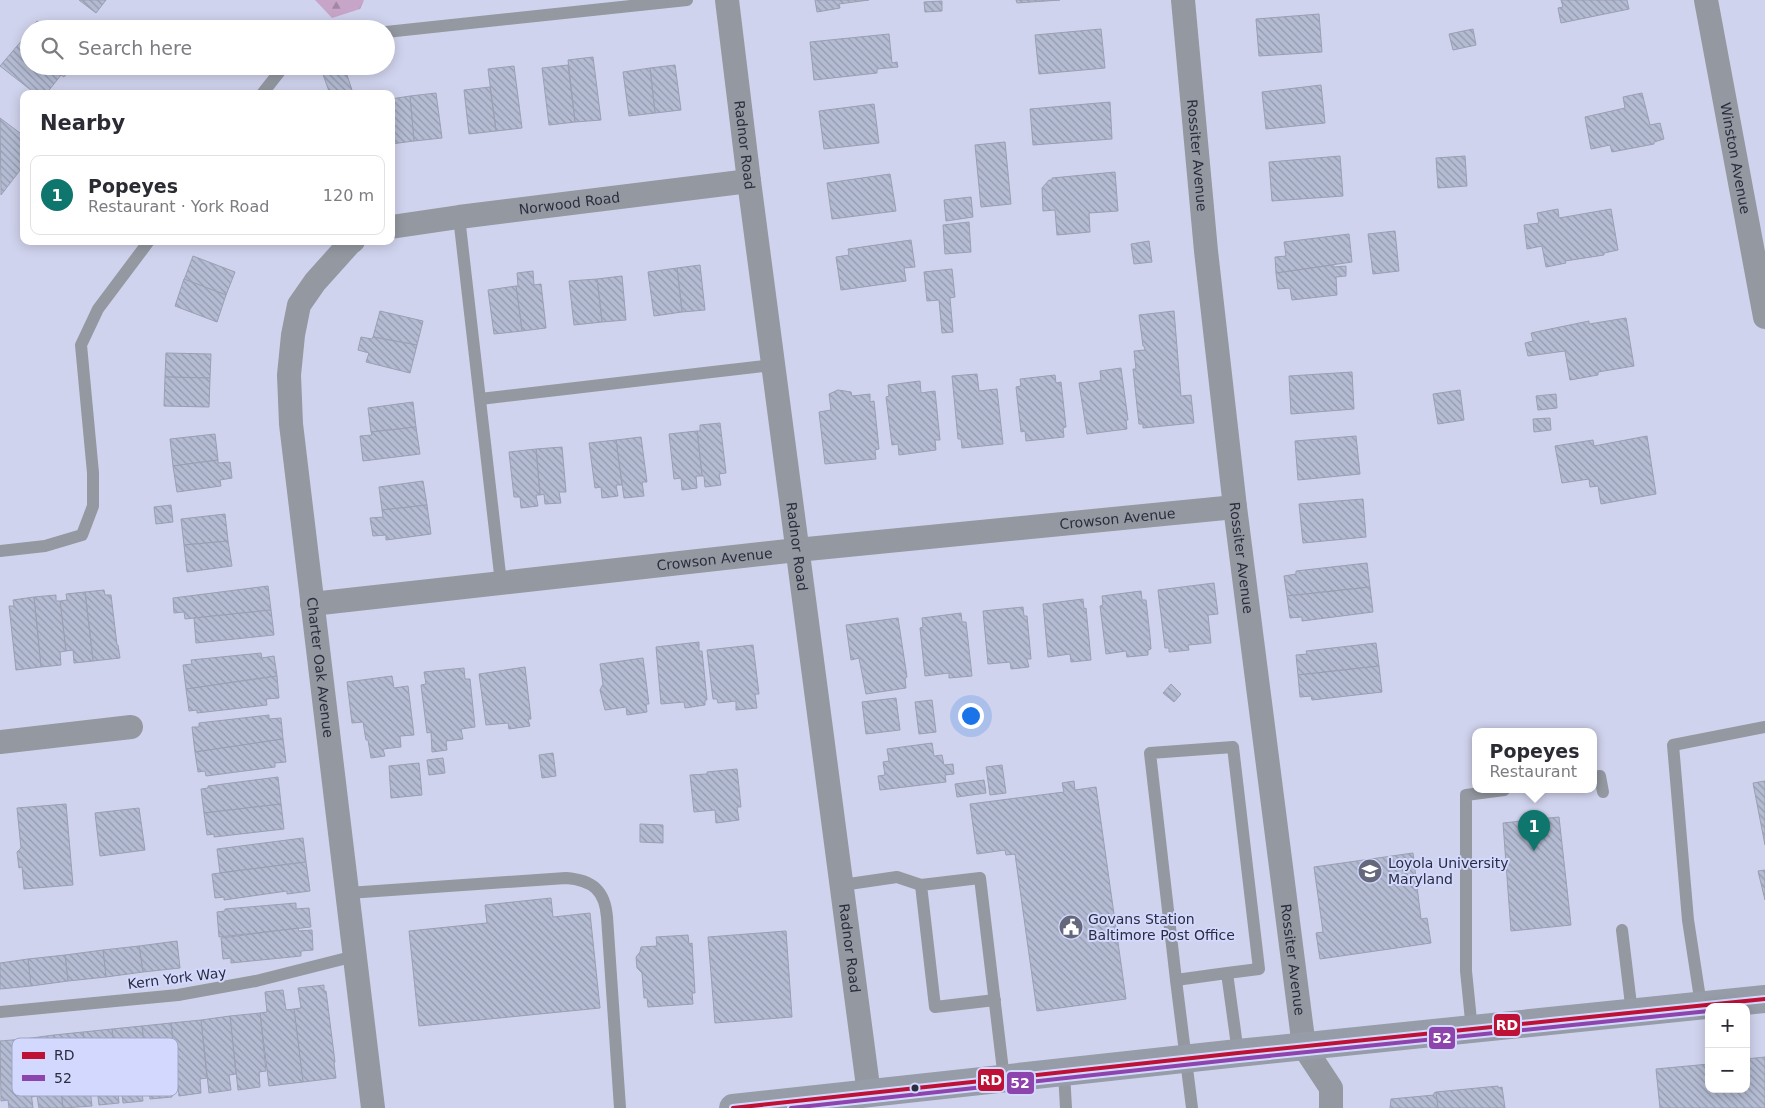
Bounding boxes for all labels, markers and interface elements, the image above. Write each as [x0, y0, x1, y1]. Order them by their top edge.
search box [20, 20, 395, 75]
icon: search [38, 34, 66, 62]
text: Search here [78, 37, 192, 59]
street label: Radnor Road [731, 99, 758, 191]
street label: Rossiter Avenue [1184, 99, 1210, 212]
street label: Winston Avenue [1717, 101, 1754, 215]
text: Nearby [40, 111, 125, 135]
text: Popeyes [88, 175, 178, 197]
text: 1 [51, 186, 63, 205]
text: 120 m [323, 186, 374, 205]
street label: Norwood Road [518, 189, 621, 218]
text: Restaurant · York Road [88, 197, 269, 216]
street label: Radnor Road [783, 501, 811, 592]
street label: Rossiter Avenue [1226, 501, 1257, 615]
street label: Crowson Avenue [1059, 505, 1176, 532]
street label: Crowson Avenue [656, 545, 773, 574]
street label: Charter Oak Avenue [304, 596, 337, 739]
your location [958, 703, 984, 729]
popup [1472, 728, 1597, 793]
text: Popeyes [1489, 740, 1580, 762]
text: Restaurant [1489, 762, 1577, 781]
pin: 1 [1518, 810, 1550, 851]
place label: Loyola University Maryland [1388, 855, 1509, 887]
school or university icon: Loyola University Maryland [1357, 858, 1383, 884]
street label: Radnor Road [836, 903, 864, 994]
street label: Rossiter Avenue [1278, 903, 1308, 1016]
place label: Govans Station Baltimore Post Office [1088, 911, 1235, 943]
public building icon: Govans Station Baltimore Post Office [1058, 914, 1084, 940]
street label: Kern York Way [127, 964, 227, 992]
map controls [1705, 1003, 1750, 1093]
button: + [1705, 1003, 1750, 1048]
line badge: RD [1493, 1013, 1521, 1037]
text: RD [1496, 1017, 1518, 1033]
line badge: 52 [1428, 1026, 1456, 1050]
text: 52 [1432, 1030, 1452, 1046]
legend [12, 1038, 178, 1096]
text: RD [54, 1047, 75, 1063]
button: − [1705, 1048, 1750, 1093]
line badge: RD [977, 1068, 1005, 1092]
text: 52 [54, 1070, 72, 1086]
line badge: 52 [1006, 1071, 1035, 1095]
text: RD [980, 1072, 1002, 1088]
text: 52 [1010, 1075, 1030, 1091]
unlabelled marker [910, 1083, 920, 1093]

